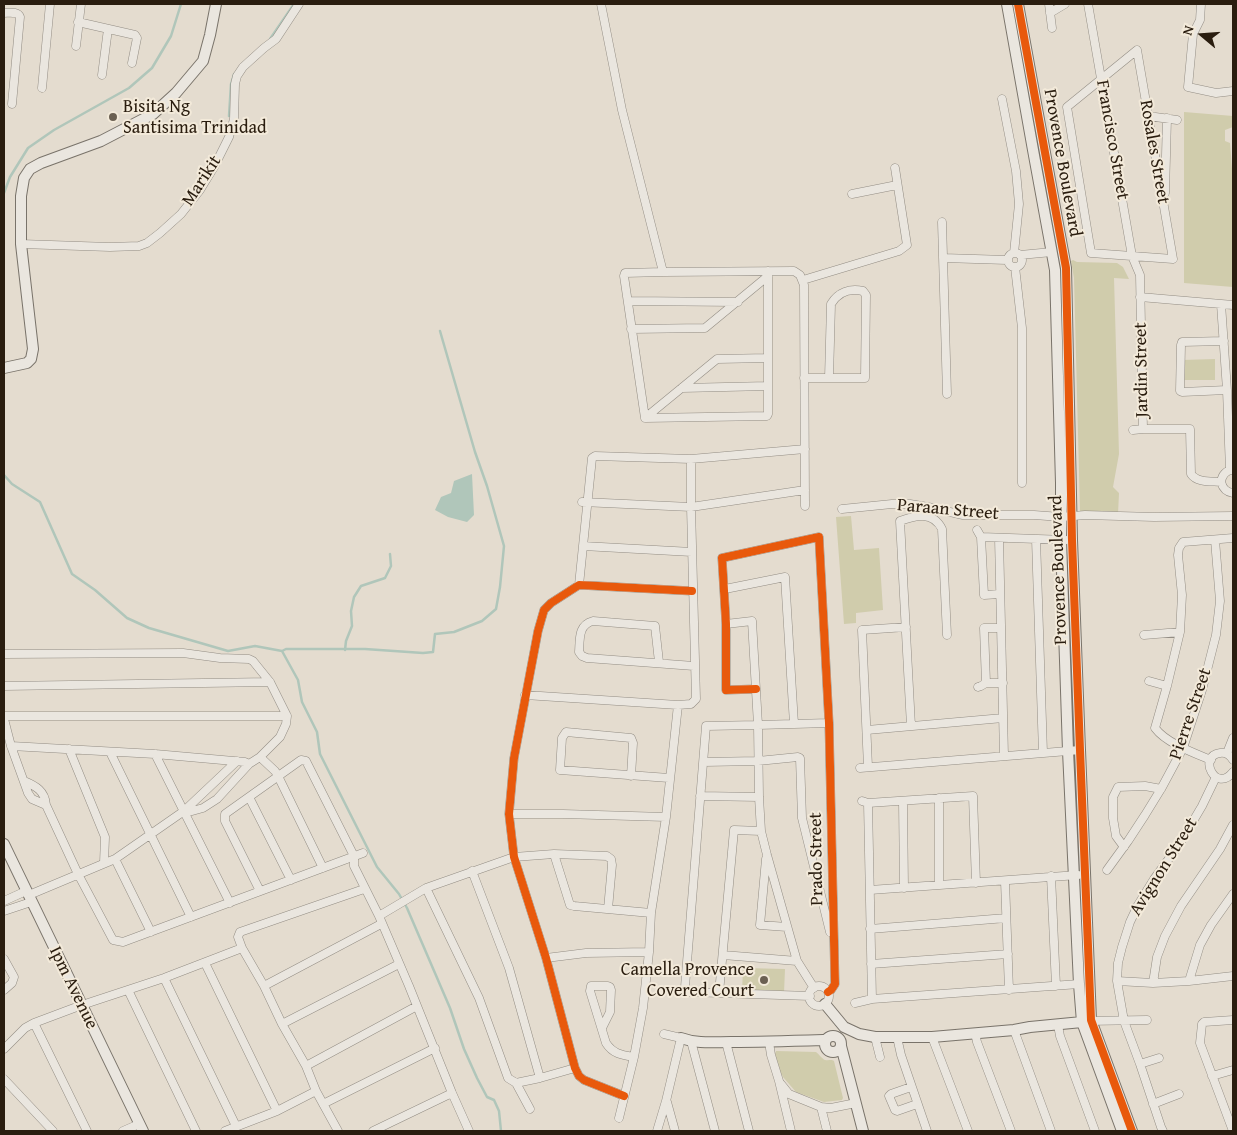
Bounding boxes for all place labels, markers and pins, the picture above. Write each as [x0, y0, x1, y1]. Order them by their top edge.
place label: Bisita Ng Santisima Trinidad [123, 96, 267, 138]
marker: Bisita Ng Santisima Trinidad [107, 111, 119, 123]
place label: Camella Provence Covered Court [621, 959, 754, 1002]
marker: Camella Provence Covered Court [758, 974, 770, 986]

